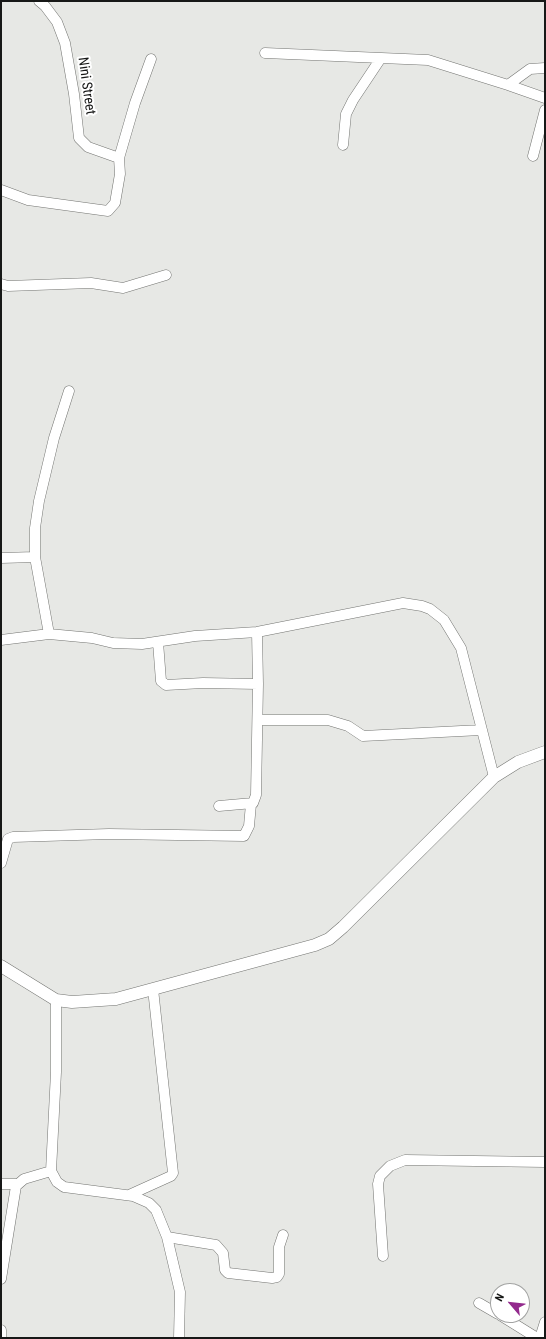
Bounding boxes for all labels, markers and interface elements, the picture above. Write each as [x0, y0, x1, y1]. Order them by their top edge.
street label: Nini Street [74, 56, 98, 116]
north arrow [490, 1283, 530, 1323]
text: N [493, 1292, 507, 1304]

